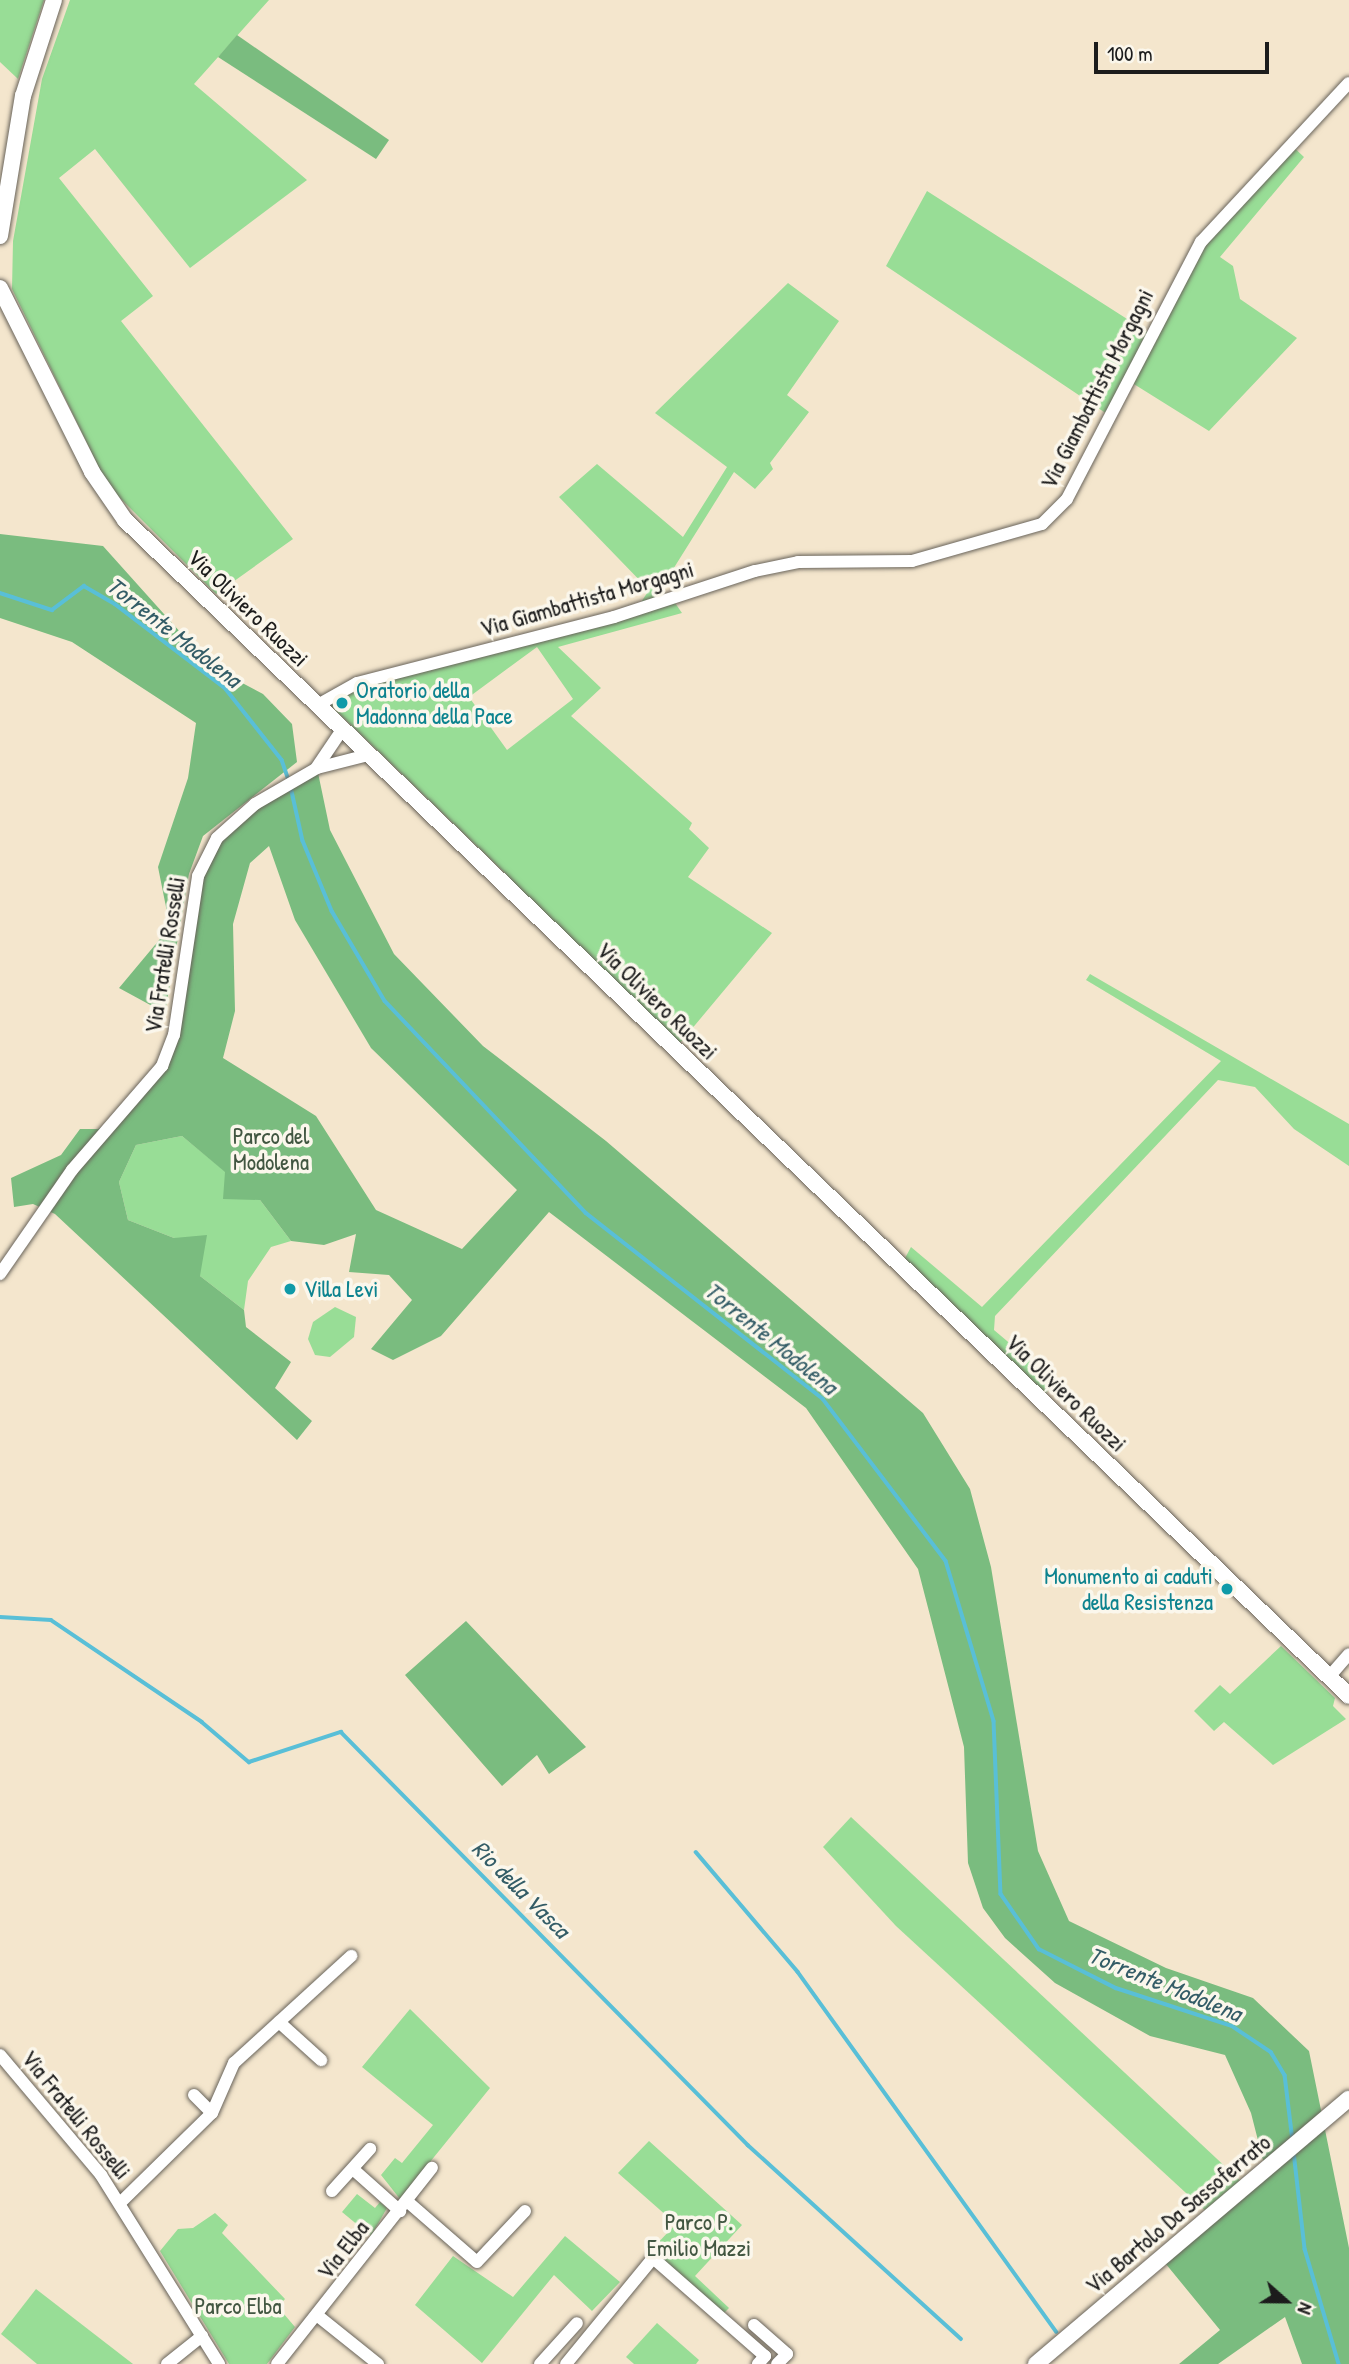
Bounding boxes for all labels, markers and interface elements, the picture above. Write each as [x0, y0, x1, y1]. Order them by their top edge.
scale bar [1097, 28, 1272, 72]
text: 100 m [1107, 39, 1153, 68]
street label: Via Giambattista Morgagni [1035, 284, 1159, 494]
street label: Via Oliviero Ruozzi [182, 544, 314, 672]
street label: Via Giambattista Morgagni [477, 555, 697, 643]
water label: Torrente Modolena [101, 571, 247, 693]
place label: Oratorio della Madonna della Pace [356, 676, 513, 730]
marker: Oratorio della Madonna della Pace [334, 695, 350, 711]
street label: Via Fratelli Rosselli [139, 875, 191, 1035]
street label: Via Oliviero Ruozzi [591, 937, 723, 1065]
park label: Parco del Modolena [233, 1122, 309, 1176]
place label: Villa Levi [304, 1275, 378, 1303]
water label: Torrente Modolena [699, 1276, 843, 1400]
marker: Villa Levi [282, 1281, 298, 1297]
street label: Via Oliviero Ruozzi [1000, 1329, 1132, 1457]
place label: Monumento ai caduti della Resistenza [1044, 1562, 1213, 1616]
marker: Monumento ai caduti della Resistenza [1219, 1581, 1235, 1597]
water label: Rio della Vasca [466, 1834, 576, 1944]
water label: Torrente Modolena [1084, 1940, 1246, 2028]
street label: Via Fratelli Rosselli [16, 2045, 136, 2185]
street label: Via Bartolo Da Sassoferrato [1080, 2129, 1276, 2299]
park label: Parco P. Emilio Mazzi [647, 2208, 751, 2262]
street label: Via Elba [311, 2215, 375, 2285]
north arrow [1251, 2266, 1321, 2336]
park label: Parco Elba [194, 2292, 282, 2320]
text: N [1292, 2299, 1320, 2318]

